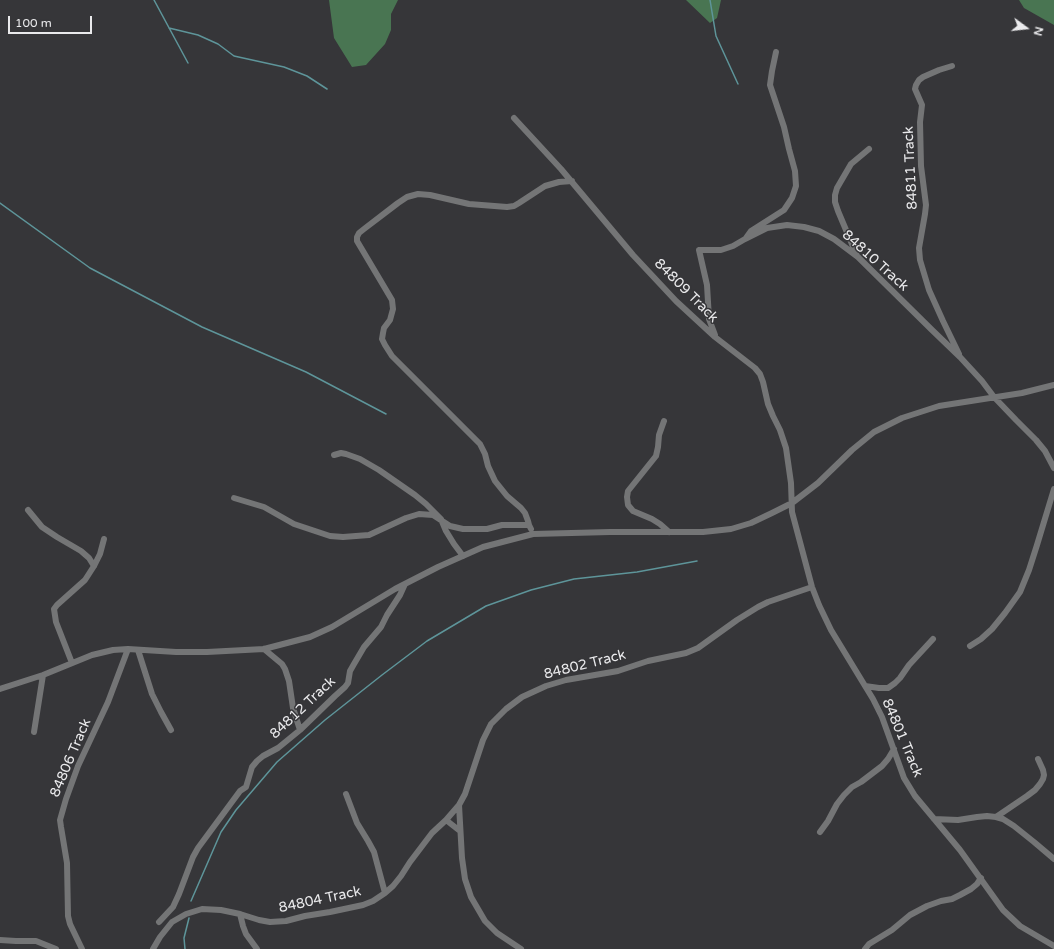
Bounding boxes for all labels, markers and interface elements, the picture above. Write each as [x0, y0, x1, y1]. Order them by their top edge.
scale bar [10, 8, 94, 34]
north arrow [1006, 8, 1046, 48]
text: 100 m [15, 16, 52, 30]
text: N [1031, 25, 1045, 37]
street label: 84811 Track [900, 126, 922, 210]
street label: 84810 Track [838, 227, 912, 295]
street label: 84809 Track [651, 256, 721, 326]
street label: 84802 Track [542, 647, 628, 683]
street label: 84812 Track [267, 673, 339, 743]
street label: 84801 Track [878, 696, 926, 780]
street label: 84806 Track [47, 716, 95, 800]
street label: 84804 Track [277, 883, 363, 917]

